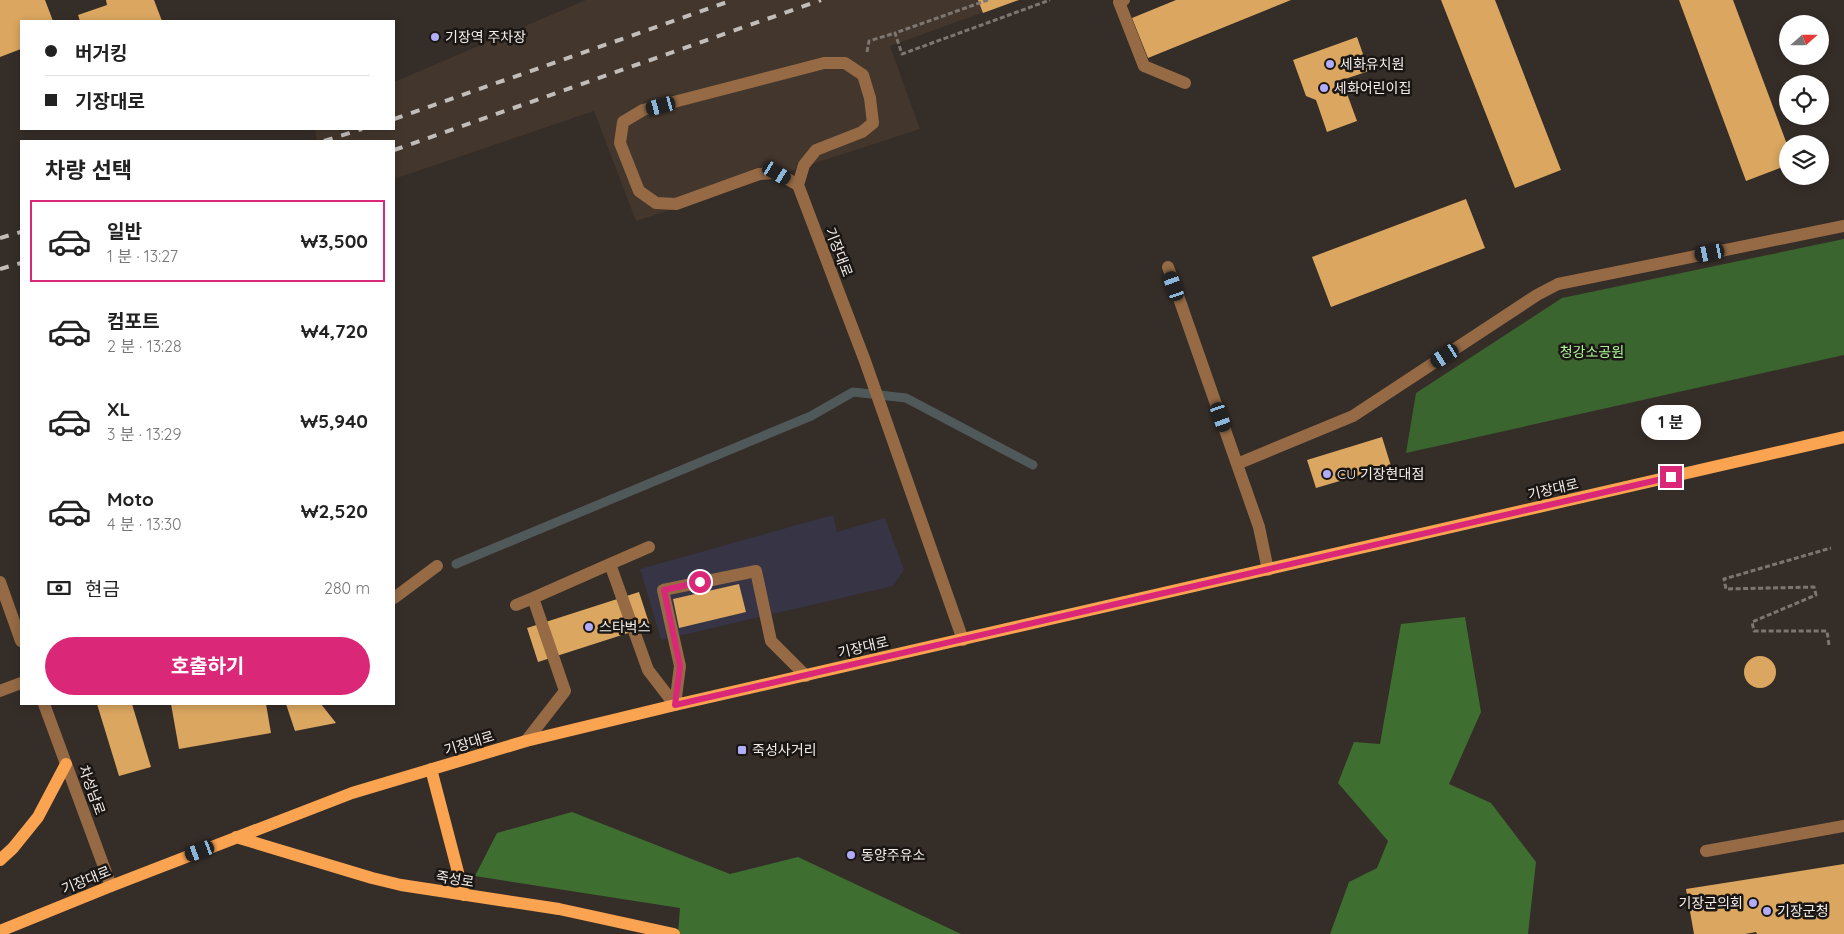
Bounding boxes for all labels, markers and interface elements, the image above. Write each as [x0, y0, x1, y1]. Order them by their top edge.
north arrow [1779, 15, 1829, 65]
map controls [1779, 15, 1829, 185]
place label: 기장역 주차장 [445, 28, 526, 46]
marker: 기장역 주차장 [429, 31, 441, 43]
text: 버거킹 [75, 41, 127, 65]
place label: 세화유치원 [1340, 55, 1404, 73]
marker: 세화유치원 [1324, 58, 1336, 70]
button: locate [1779, 75, 1829, 125]
place label: 세화어린이집 [1334, 79, 1411, 97]
marker: 세화어린이집 [1318, 82, 1330, 94]
text: 기장대로 [75, 89, 145, 113]
car [644, 95, 677, 117]
button: layers [1779, 135, 1829, 185]
text: 차량 선택 [45, 156, 132, 184]
car [760, 159, 793, 187]
icon: car [47, 219, 92, 264]
text: 일반 [107, 219, 142, 243]
street label: 기장대로 [821, 225, 857, 279]
text: ₩3,500 [300, 229, 368, 253]
car [1693, 243, 1726, 263]
text: 1 분 · 13:27 [107, 246, 178, 266]
car [1162, 269, 1185, 303]
icon: car [47, 309, 92, 354]
text: 컴포트 [107, 309, 159, 333]
text: ₩4,720 [301, 319, 368, 343]
text: 2 분 · 13:28 [107, 336, 182, 356]
car [1428, 342, 1461, 370]
park label: 청강소공원 [1560, 343, 1624, 361]
text: XL [107, 397, 130, 421]
icon: car [47, 399, 92, 444]
car [1209, 400, 1232, 434]
callout: 1 분 [1641, 404, 1701, 440]
text: ₩5,940 [300, 409, 368, 433]
text: 1 분 [1658, 412, 1684, 432]
text: 3 분 · 13:29 [107, 424, 181, 444]
place label: CU 기장현대점 [1337, 465, 1424, 483]
route end [1660, 466, 1682, 488]
marker: CU 기장현대점 [1321, 468, 1333, 480]
street label: 기장대로 [1526, 474, 1580, 504]
text: Moto [107, 487, 154, 511]
icon: car [47, 489, 92, 534]
text: ₩2,520 [301, 499, 368, 523]
text: 4 분 · 13:30 [107, 514, 182, 534]
route start [689, 571, 711, 593]
icon: cash [45, 574, 73, 602]
text: 현금 [85, 577, 120, 601]
text: 280 m [324, 578, 370, 598]
place label: 스타벅스 [599, 618, 651, 636]
marker: 스타벅스 [583, 621, 595, 633]
street label: 기장대로 [836, 632, 890, 662]
button: 호출하기 [45, 637, 370, 695]
street label: 기장대로 [442, 727, 496, 759]
place label: 죽성사거리 [752, 741, 816, 759]
marker: 죽성사거리 [736, 744, 748, 756]
street label: 차성남로 [75, 763, 109, 817]
car [183, 839, 216, 863]
place label: 동양주유소 [861, 846, 926, 864]
marker: 동양주유소 [845, 849, 857, 861]
street label: 기장대로 [59, 862, 113, 898]
street label: 죽성로 [435, 867, 476, 891]
place label: 기장군의회 [1679, 894, 1743, 912]
marker: 기장군의회 [1747, 897, 1759, 909]
place label: 기장군청 [1777, 902, 1829, 920]
marker: 기장군청 [1761, 905, 1773, 917]

